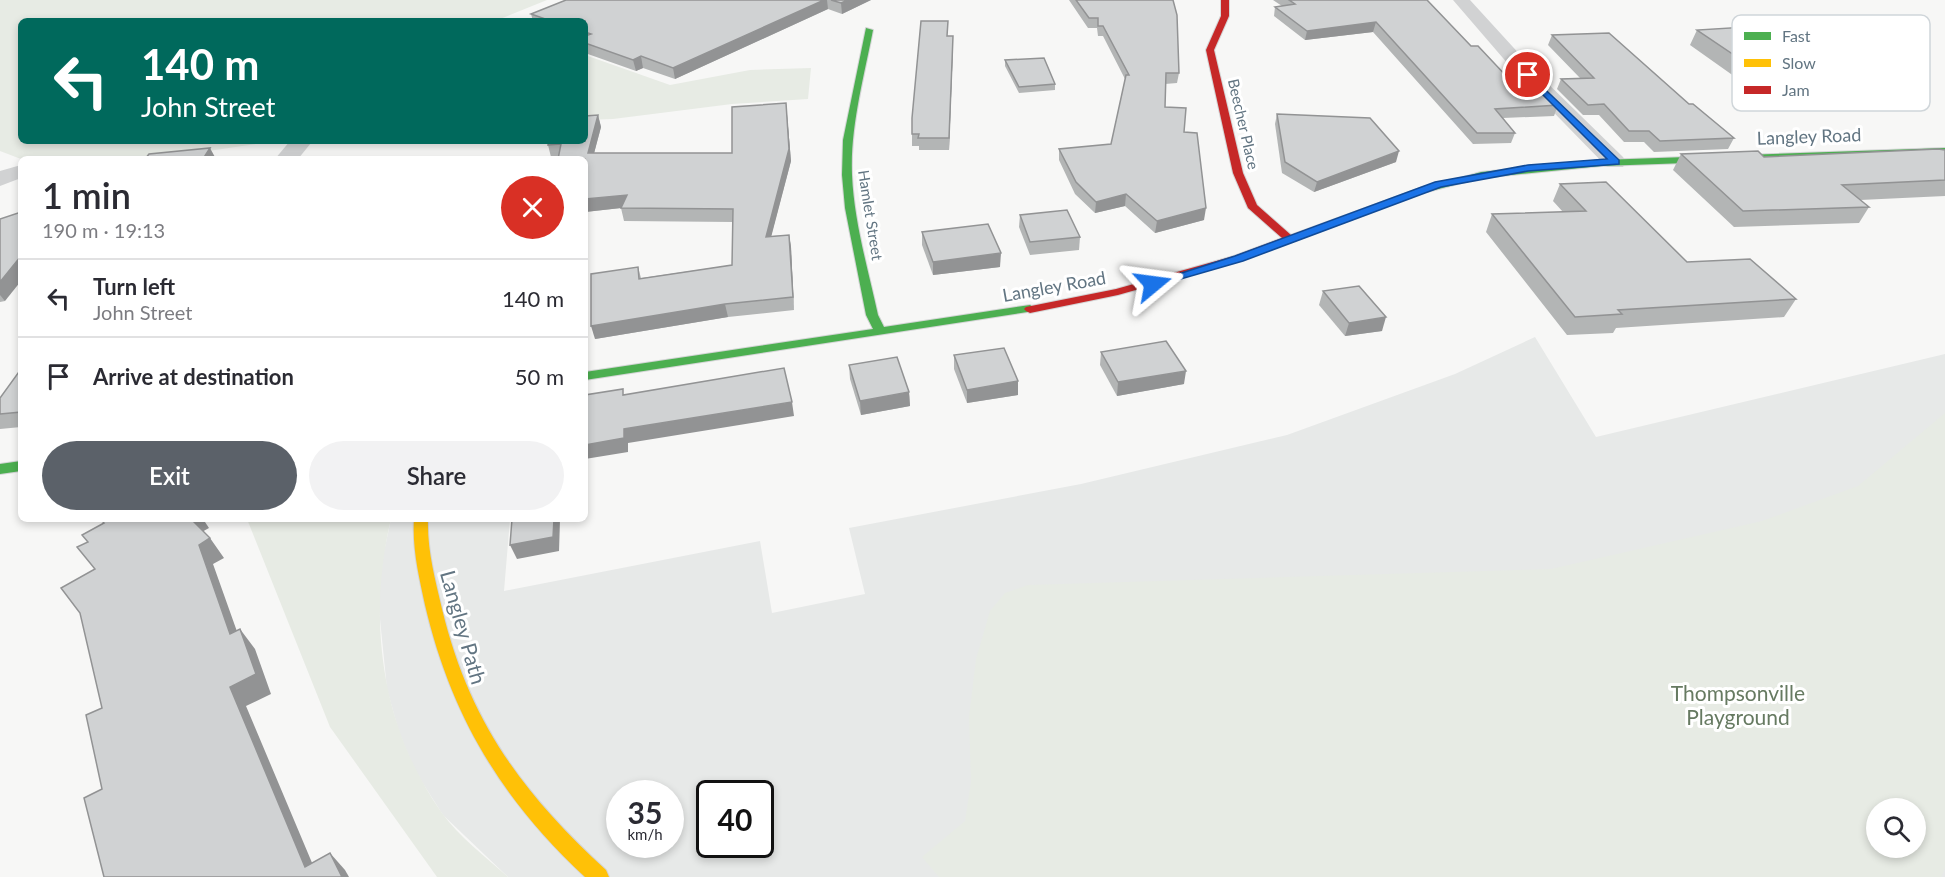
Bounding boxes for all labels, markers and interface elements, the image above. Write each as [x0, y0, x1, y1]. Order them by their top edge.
legend [1732, 15, 1930, 111]
text: Fast [1782, 26, 1811, 45]
text: 140 m [141, 39, 259, 89]
icon: left [42, 42, 120, 120]
pin [1502, 49, 1553, 100]
text: Slow [1782, 53, 1816, 72]
icon: arrive [1511, 58, 1544, 91]
street label: Beecher Place [1225, 77, 1263, 171]
text: Jam [1782, 80, 1810, 99]
text: John Street [141, 90, 275, 123]
street label: Langley Road [1756, 123, 1862, 149]
street label: Hamlet Street [855, 169, 887, 262]
text: 1 min [42, 173, 131, 217]
button: close [501, 176, 564, 239]
text: 190 m · 19:13 [42, 218, 165, 242]
position arrow [1121, 252, 1185, 316]
street label: Langley Road [1001, 266, 1107, 306]
text: Turn left [93, 273, 175, 300]
icon: left [42, 282, 75, 315]
text: 140 m [502, 285, 564, 312]
text: John Street [93, 300, 193, 324]
icon: arrive [42, 360, 75, 393]
text: Arrive at destination [93, 363, 294, 390]
text: 50 m [515, 363, 564, 390]
button: Exit [42, 441, 297, 510]
button: Share [309, 441, 564, 510]
street label: Langley Path [436, 567, 492, 687]
park label: Thompsonville Playground [1671, 680, 1805, 729]
speed limit sign: 40 [696, 780, 774, 858]
text: 35 [628, 794, 662, 830]
map controls [1866, 798, 1926, 858]
button: search [1866, 798, 1926, 858]
text: km/h [627, 825, 663, 843]

